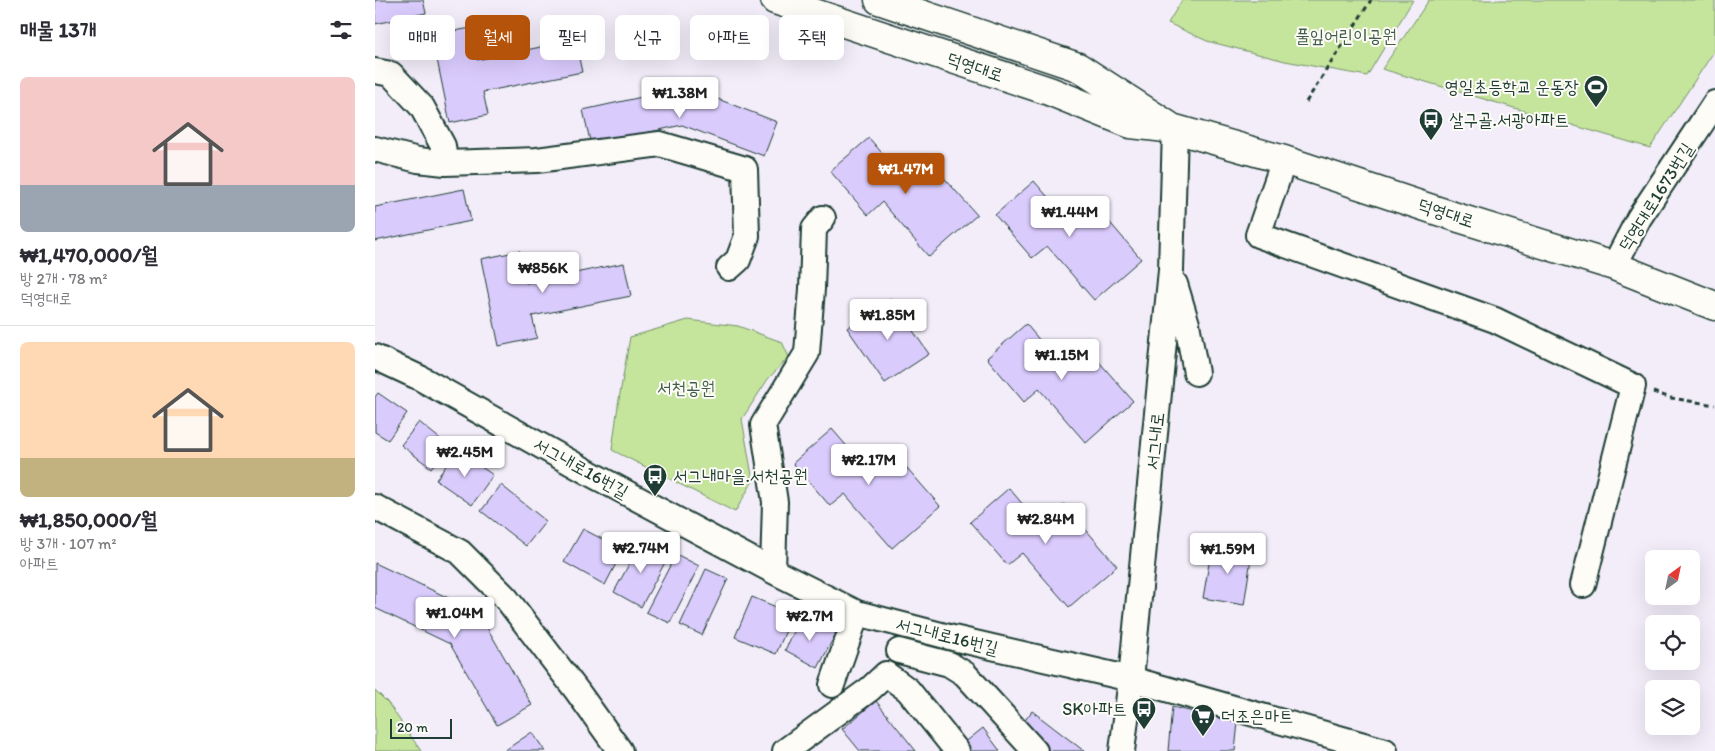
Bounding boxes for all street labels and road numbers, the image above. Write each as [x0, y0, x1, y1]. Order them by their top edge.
street label: 덕영대로 [944, 48, 1006, 86]
street label: 덕영대로1673번길 [1614, 138, 1698, 255]
street label: 덕영대로 [1415, 194, 1477, 232]
street label: 서그내로 [1141, 411, 1169, 471]
street label: 서그내로16번길 [530, 433, 633, 503]
street label: 서그내로16번길 [894, 613, 1001, 659]

